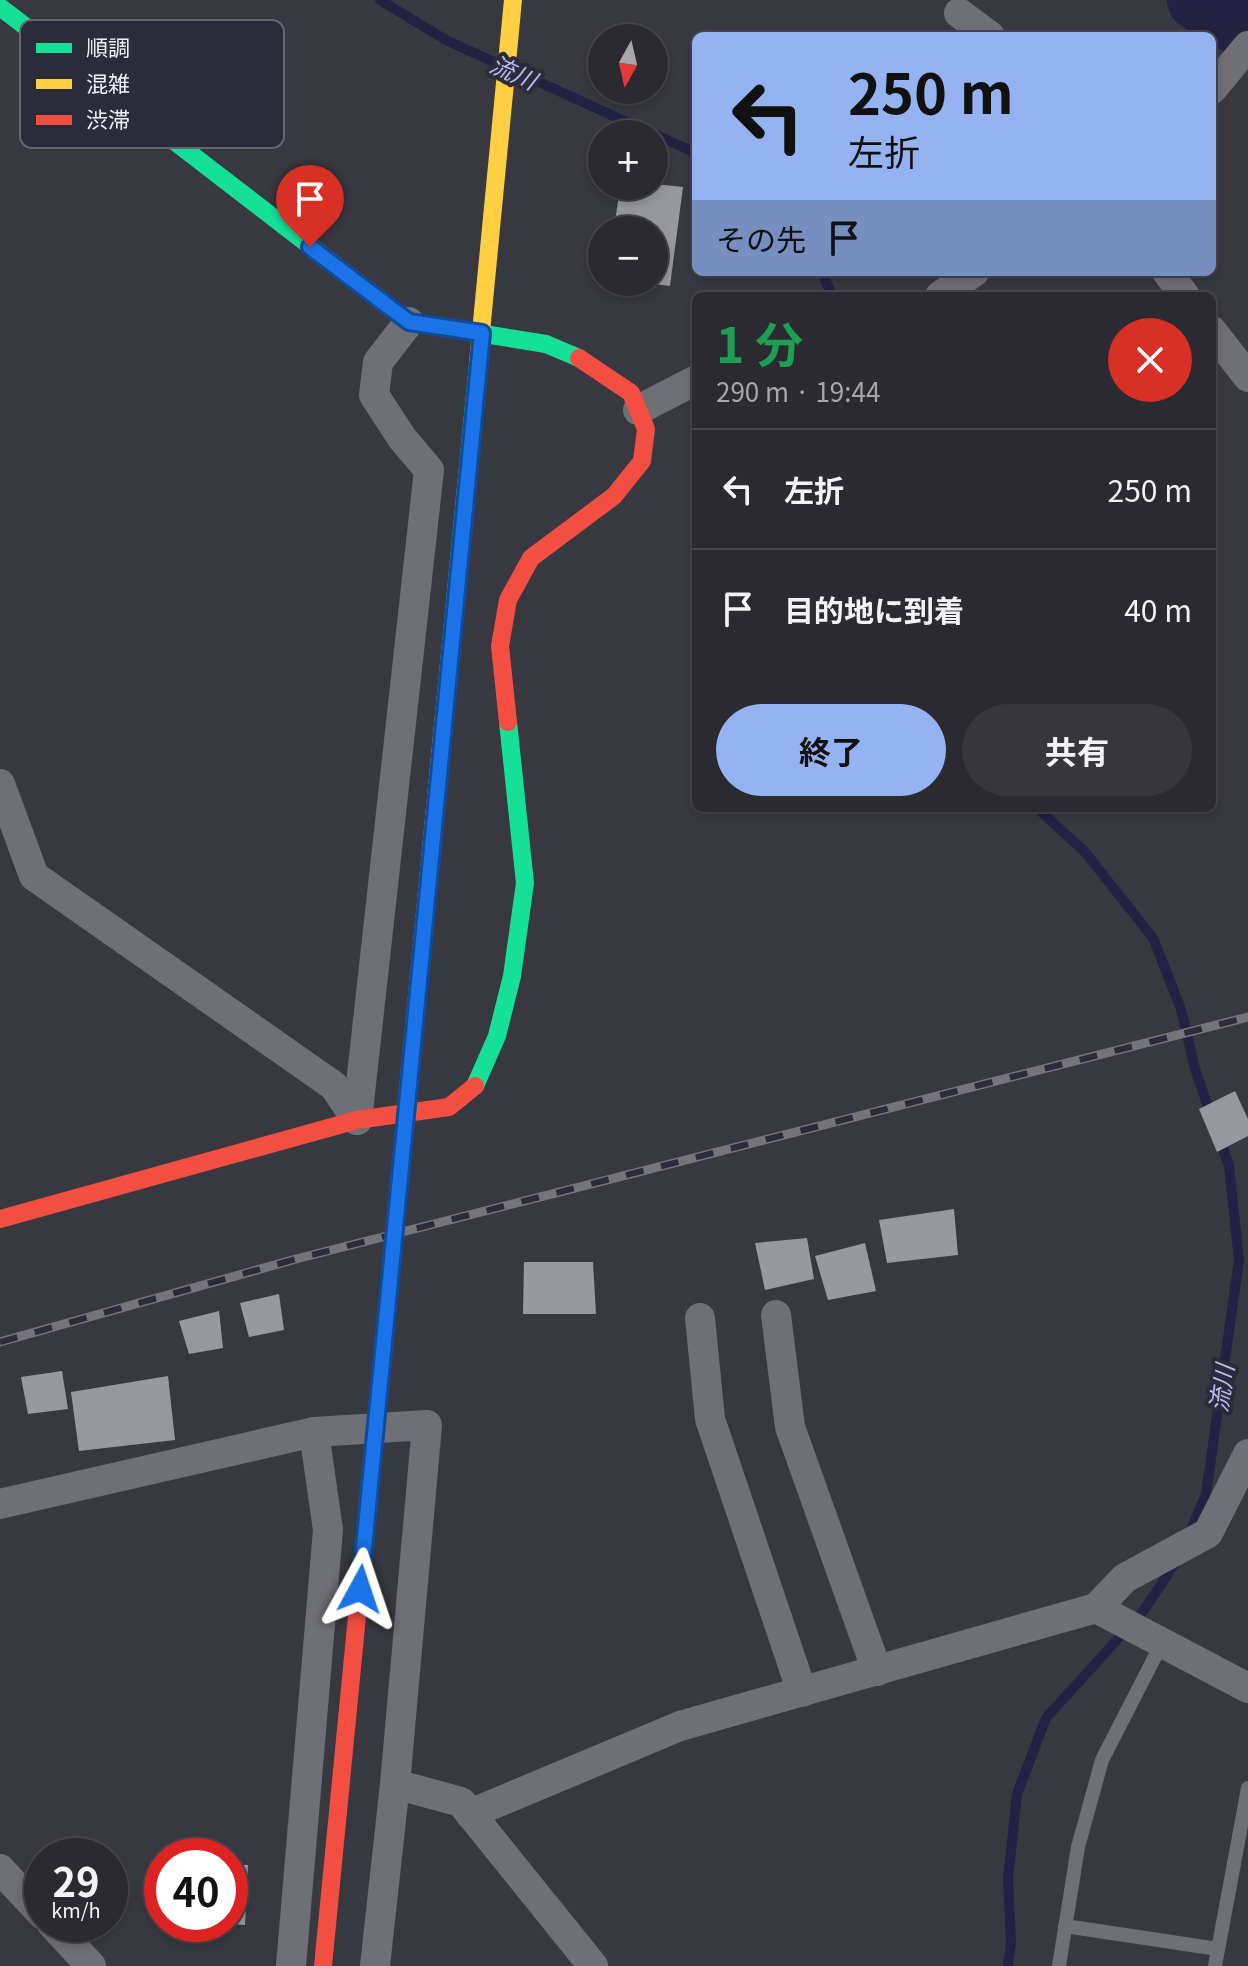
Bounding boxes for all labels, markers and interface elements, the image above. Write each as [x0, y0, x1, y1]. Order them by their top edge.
legend [20, 20, 284, 148]
north arrow [588, 24, 668, 104]
map controls [588, 24, 668, 296]
text: 順調 [86, 30, 130, 62]
water label: 流川 [485, 45, 546, 98]
text: 250 m [848, 49, 1014, 130]
icon: left [716, 64, 820, 168]
text: 混雑 [86, 66, 130, 98]
text: 渋滞 [86, 102, 130, 134]
button: + [588, 120, 668, 200]
text: 左折 [848, 124, 920, 176]
pin [276, 165, 344, 247]
icon: arrive [288, 177, 332, 221]
button: − [588, 216, 668, 296]
text: その先 [716, 216, 806, 260]
icon: arrive [822, 216, 866, 260]
text: 1 分 [716, 307, 803, 377]
button: close [1108, 318, 1192, 402]
text: 290 m · 19:44 [716, 372, 880, 409]
icon: left [716, 467, 760, 511]
text: 左折 [784, 467, 844, 511]
text: 250 m [1108, 467, 1192, 511]
icon: arrive [716, 587, 760, 631]
text: 目的地に到着 [784, 587, 964, 631]
text: 40 m [1124, 587, 1192, 631]
button: 終了 [716, 704, 946, 796]
button: 共有 [962, 704, 1192, 796]
water label: 流川 [1199, 1359, 1241, 1414]
position arrow [318, 1547, 402, 1631]
speed limit sign: 40 [144, 1838, 248, 1942]
text: 29 [52, 1851, 100, 1909]
text: km/h [51, 1895, 101, 1924]

